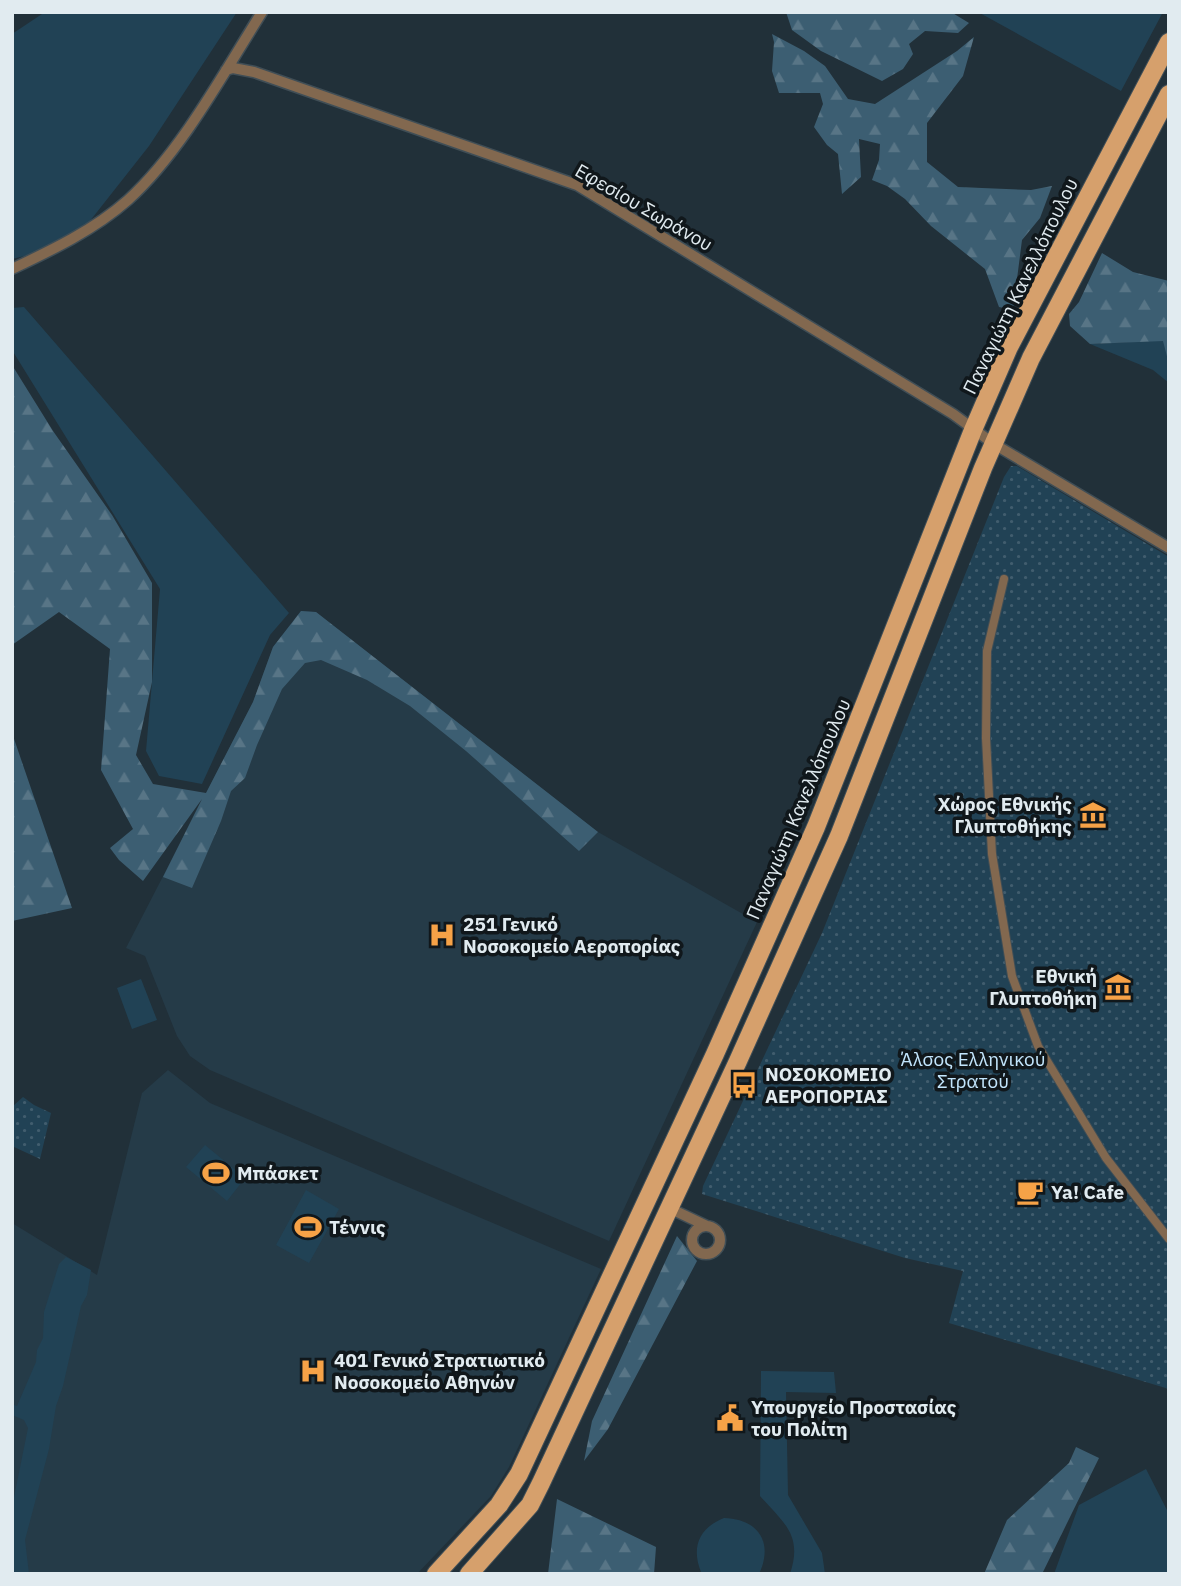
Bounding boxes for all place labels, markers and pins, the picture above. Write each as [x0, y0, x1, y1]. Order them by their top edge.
place label: Χώρος Εθνικής Γλυπτοθήκης [938, 792, 1072, 838]
museum icon: Χώρος Εθνικής Γλυπτοθήκης [1078, 800, 1108, 830]
place label: 251 Γενικό Νοσοκομείο Αεροπορίας [463, 912, 681, 958]
hospital icon: 251 Γενικό Νοσοκομείο Αεροπορίας [427, 920, 457, 950]
place label: Εθνική Γλυπτοθήκη [989, 964, 1097, 1010]
museum icon: Εθνική Γλυπτοθήκη [1103, 972, 1133, 1002]
place label: ΝΟΣΟΚΟΜΕΙΟ ΑΕΡΟΠΟΡΙΑΣ [765, 1062, 892, 1108]
bus stop icon: ΝΟΣΟΚΟΜΕΙΟ ΑΕΡΟΠΟΡΙΑΣ [729, 1070, 759, 1100]
sports icon: Μπάσκετ [201, 1158, 231, 1188]
place label: Μπάσκετ [237, 1161, 319, 1185]
cafe icon: Ya! Cafe [1015, 1177, 1045, 1207]
place label: Ya! Cafe [1051, 1180, 1124, 1204]
sports icon: Τέννις [293, 1212, 323, 1242]
place label: Τέννις [329, 1215, 386, 1239]
place label: 401 Γενικό Στρατιωτικό Νοσοκομείο Αθηνών [334, 1348, 545, 1394]
hospital icon: 401 Γενικό Στρατιωτικό Νοσοκομείο Αθηνών [298, 1356, 328, 1386]
place label: Υπουργείο Προστασίας του Πολίτη [751, 1395, 957, 1441]
public building icon: Υπουργείο Προστασίας του Πολίτη [715, 1403, 745, 1433]

